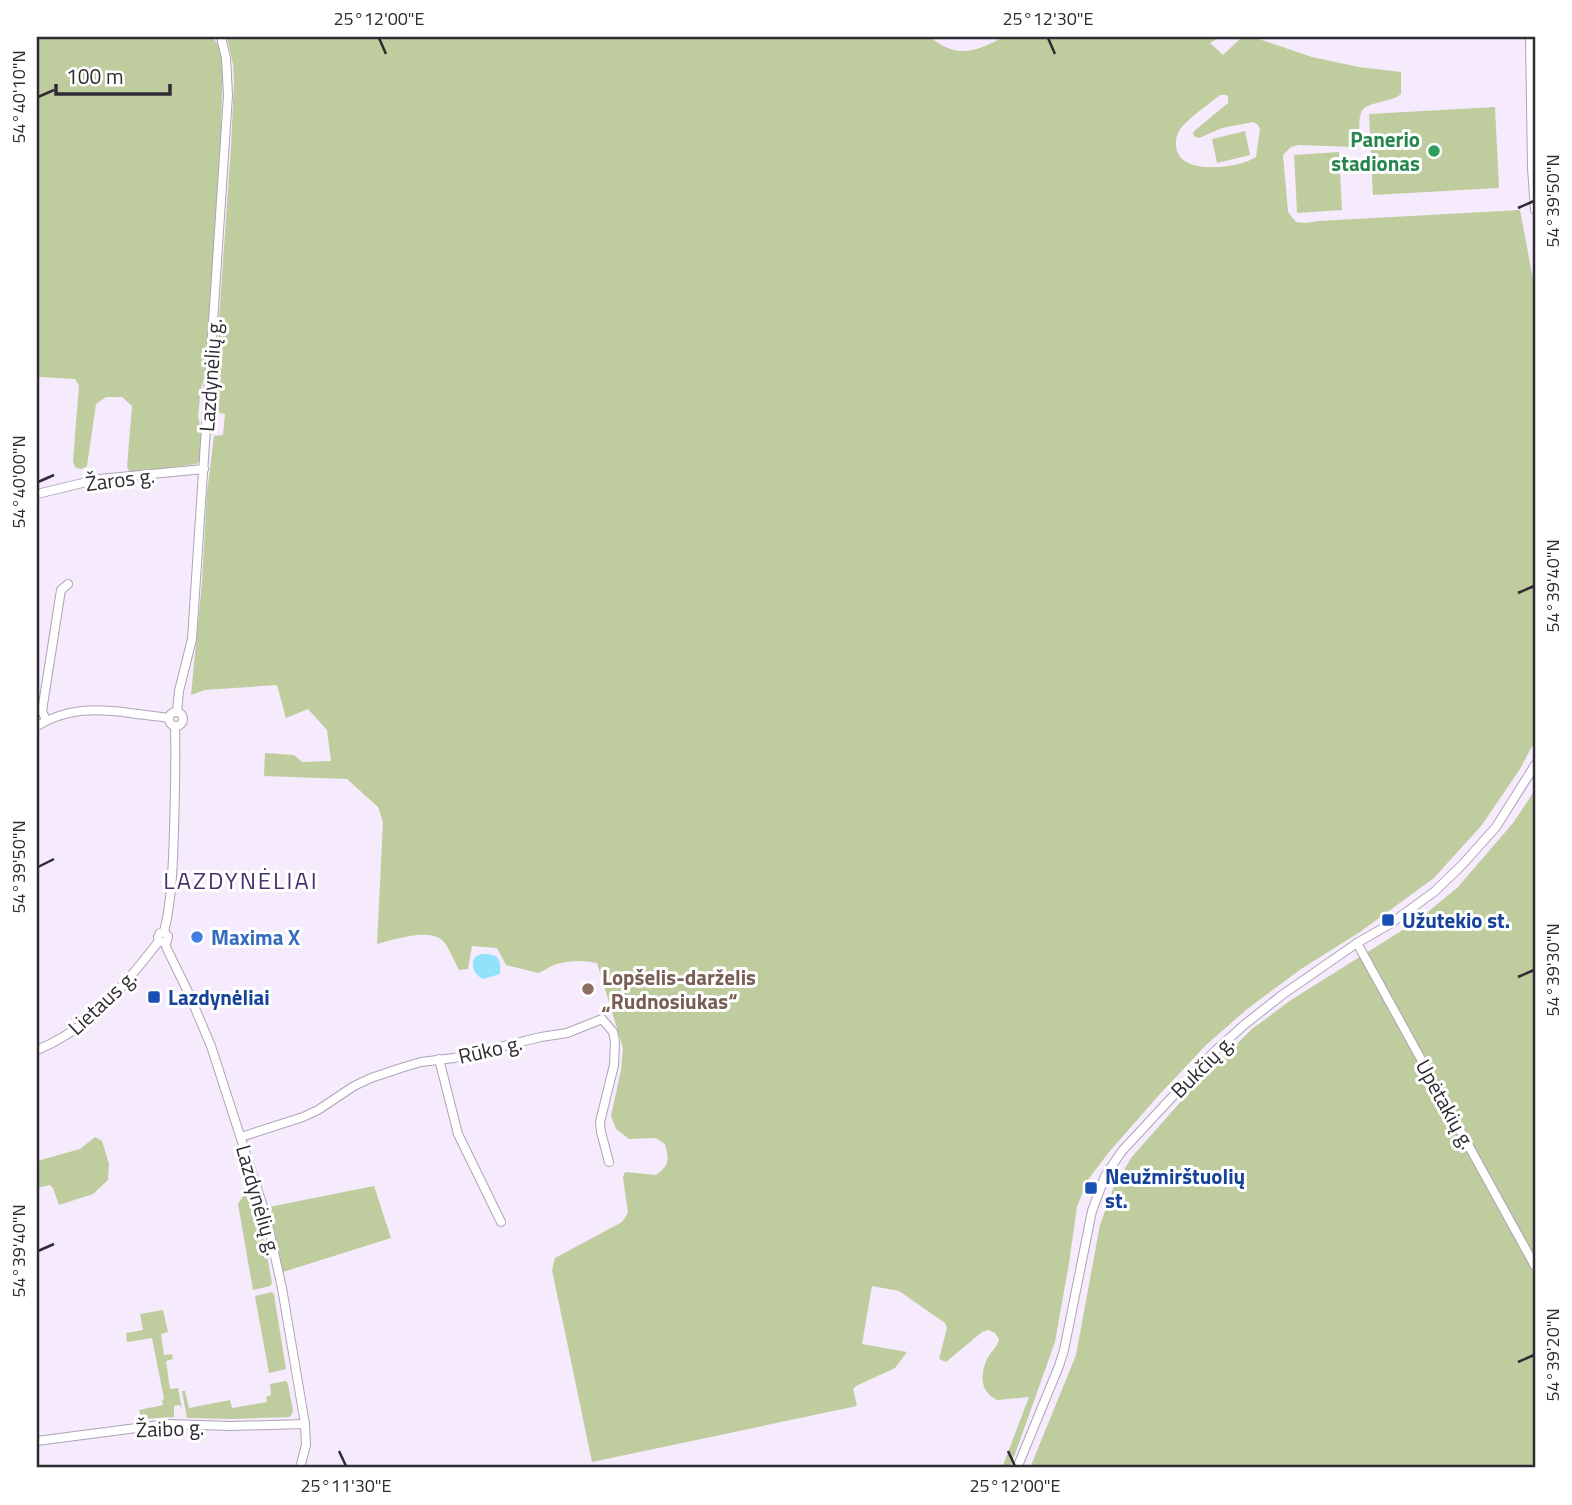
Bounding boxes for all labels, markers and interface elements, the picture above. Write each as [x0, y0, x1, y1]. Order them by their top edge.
text: 25°12'00"E [334, 5, 425, 32]
text: 25°12'30"E [1003, 5, 1094, 32]
text: 54°40'10"N [5, 50, 32, 144]
scale bar [56, 52, 170, 96]
text: 100 m [66, 60, 123, 92]
place label: Panerio stadionas [1331, 123, 1420, 179]
marker: Panerio stadionas [1426, 143, 1442, 159]
text: 54°39'50"N [1539, 154, 1566, 248]
street label: Lazdynėlių g. [190, 317, 230, 433]
text: 54°40'00"N [5, 435, 32, 529]
street label: Žaros g. [83, 459, 157, 499]
text: 54°39'40"N [1539, 539, 1566, 633]
text: 54°39'50"N [5, 820, 32, 914]
district label: LAZDYNĖLIAI [163, 862, 319, 898]
place label: Užutekio st. [1402, 904, 1510, 936]
marker: Užutekio st. [1380, 912, 1396, 928]
place label: Maxima X [211, 921, 300, 953]
text: 54°39'30"N [1539, 923, 1566, 1017]
marker: Maxima X [189, 929, 205, 945]
place label: Lopšelis-darželis „Rudnosiukas“ [601, 961, 756, 1017]
street label: Lietaus g. [60, 962, 144, 1042]
place label: Lazdynėliai [168, 981, 270, 1013]
marker: Lopšelis-darželis „Rudnosiukas“ [580, 981, 596, 997]
marker: Lazdynėliai [146, 989, 162, 1005]
street label: Rūko g. [455, 1026, 525, 1072]
street label: Bukčių g. [1163, 1027, 1241, 1105]
street label: Upėtakių g. [1408, 1053, 1484, 1155]
street label: Lazdynėlių g. [228, 1141, 290, 1259]
place label: Neužmirštuolių st. [1105, 1160, 1245, 1216]
marker: Neužmirštuolių st. [1083, 1180, 1099, 1196]
text: 54°39'40"N [5, 1204, 32, 1298]
text: 54°39'20"N [1539, 1308, 1566, 1402]
street label: Žaibo g. [135, 1411, 205, 1445]
text: 25°11'30"E [301, 1472, 392, 1499]
text: 25°12'00"E [970, 1472, 1061, 1499]

